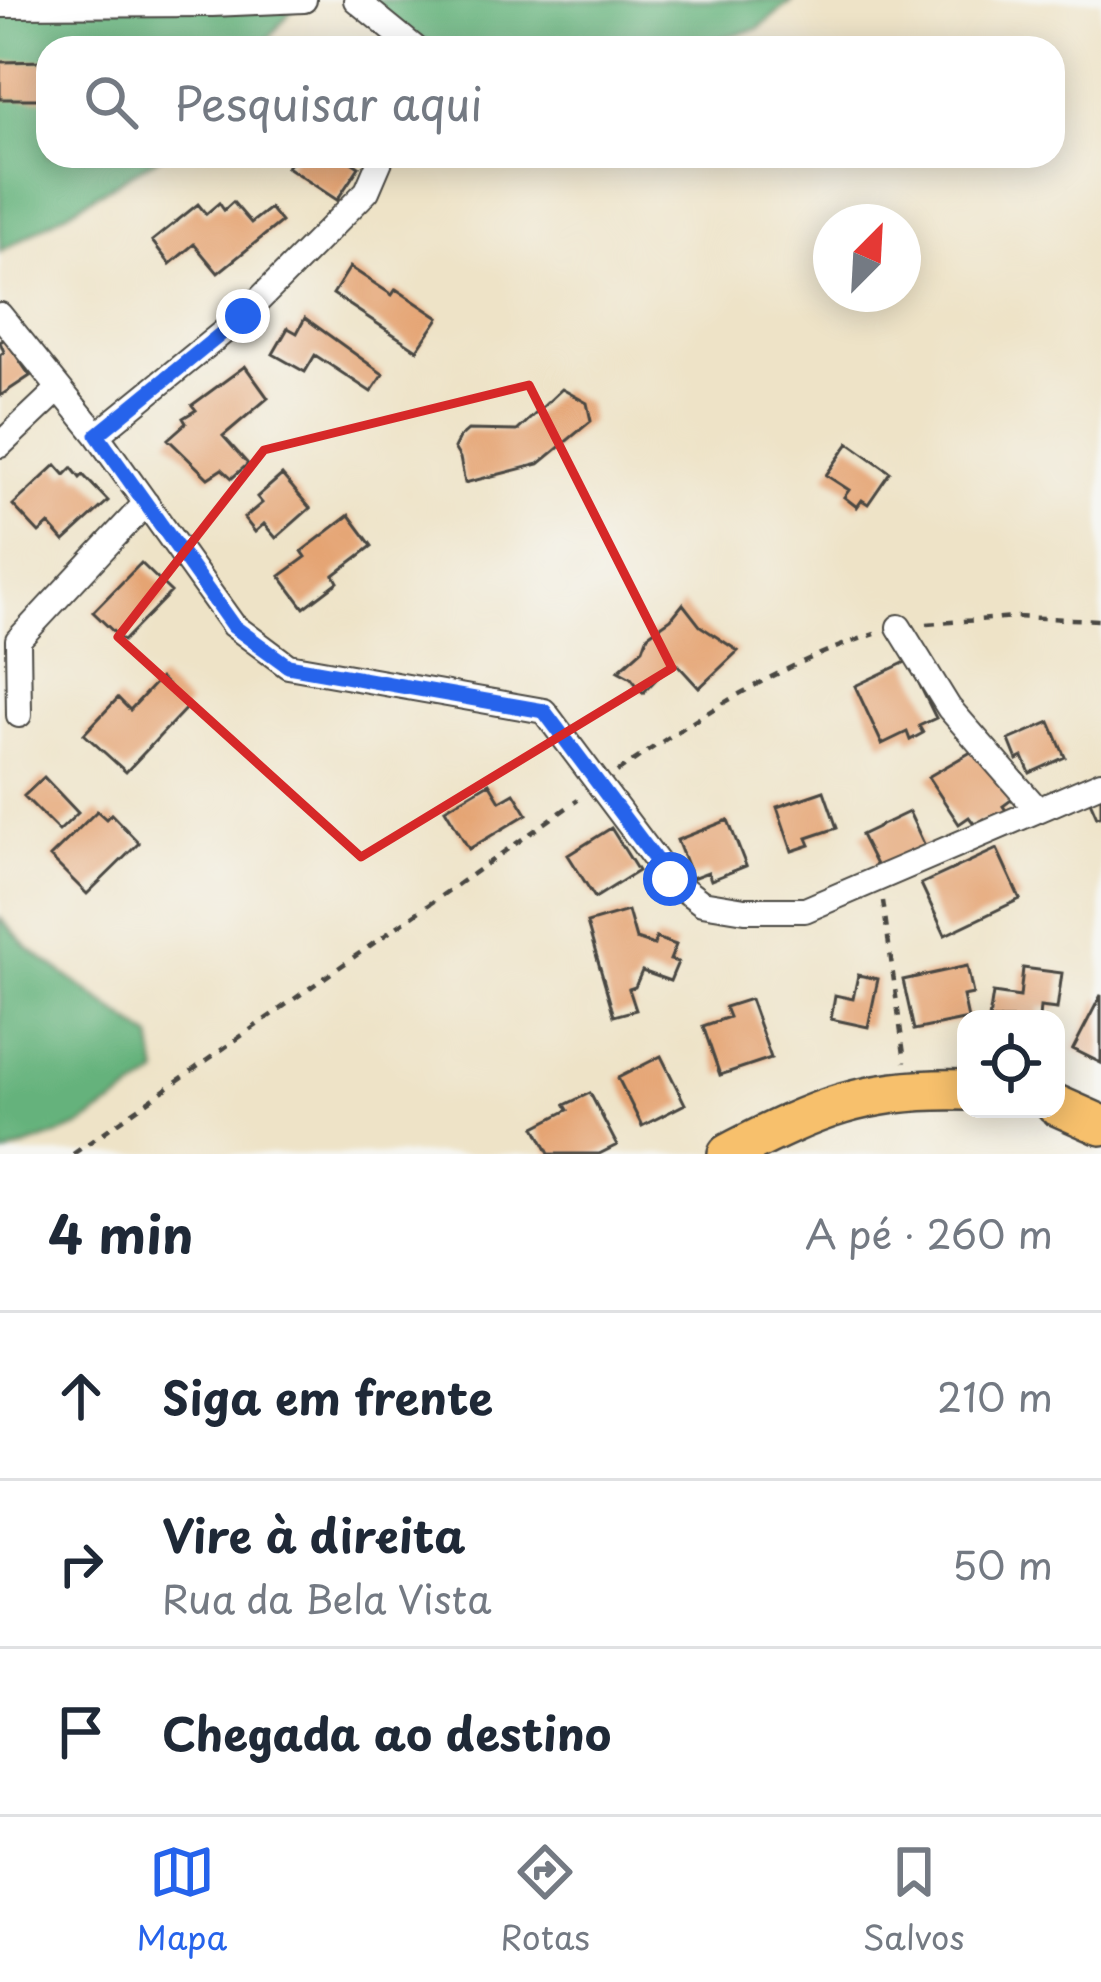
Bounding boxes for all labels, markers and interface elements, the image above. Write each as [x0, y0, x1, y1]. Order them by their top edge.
search box [36, 36, 1065, 168]
text: Pesquisar aqui [174, 68, 483, 136]
icon: search [78, 69, 144, 135]
north arrow [813, 204, 921, 312]
route end [216, 289, 270, 343]
route start [643, 852, 697, 906]
map controls [957, 1010, 1065, 1118]
button: locate [957, 1010, 1065, 1118]
text: 4 min [48, 1194, 193, 1271]
text: A pé · 260 m [805, 1203, 1053, 1262]
text: Siga em frente [162, 1362, 493, 1430]
icon: ahead [48, 1363, 114, 1429]
text: 210 m [937, 1366, 1053, 1425]
text: Vire à direita [162, 1500, 466, 1568]
icon: right [48, 1531, 114, 1597]
text: 50 m [952, 1534, 1053, 1593]
text: Rua da Bela Vista [162, 1568, 491, 1627]
text: Chegada ao destino [162, 1698, 611, 1766]
icon: arrive [48, 1699, 114, 1765]
tab: Mapa [137, 1839, 227, 1961]
tab: Rotas [500, 1839, 590, 1961]
tab: Salvos [863, 1839, 964, 1961]

